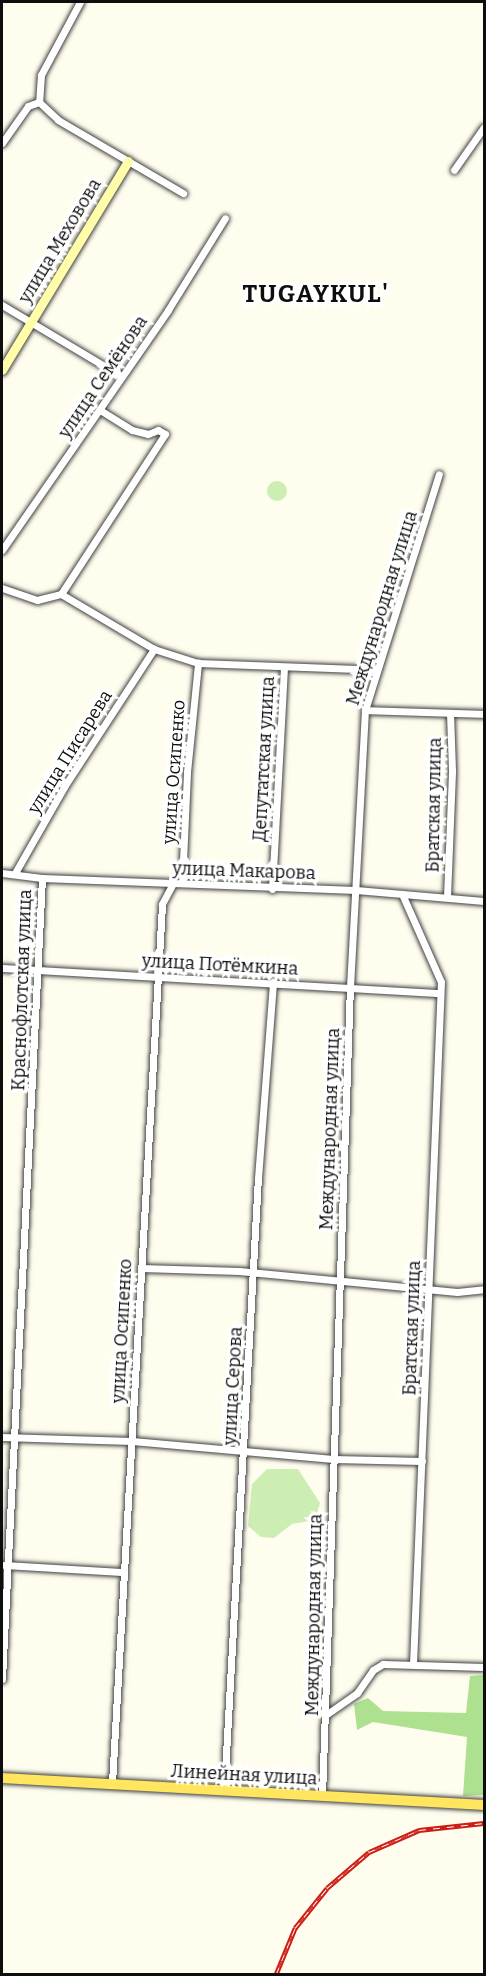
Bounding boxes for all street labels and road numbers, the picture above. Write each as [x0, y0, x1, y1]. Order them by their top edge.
street label: улица Меховова [14, 175, 106, 307]
street label: улица Семёнова [54, 312, 152, 442]
street label: Международная улица [342, 508, 422, 708]
street label: Депутатская улица [249, 676, 279, 842]
street label: улица Писарева [23, 686, 117, 818]
street label: улица Осипенко [158, 699, 190, 845]
street label: Братская улица [422, 737, 446, 873]
street label: улица Макарова [172, 858, 316, 884]
street label: Краснофлотская улица [8, 889, 36, 1091]
street label: улица Потёмкина [141, 950, 299, 980]
street label: Международная улица [316, 1027, 344, 1231]
street label: улица Осипенко [107, 1258, 137, 1404]
street label: Братская улица [399, 1260, 425, 1396]
street label: улица Серова [219, 1326, 247, 1446]
street label: Международная улица [301, 1514, 327, 1716]
street label: Линейная улица [170, 1760, 318, 1790]

